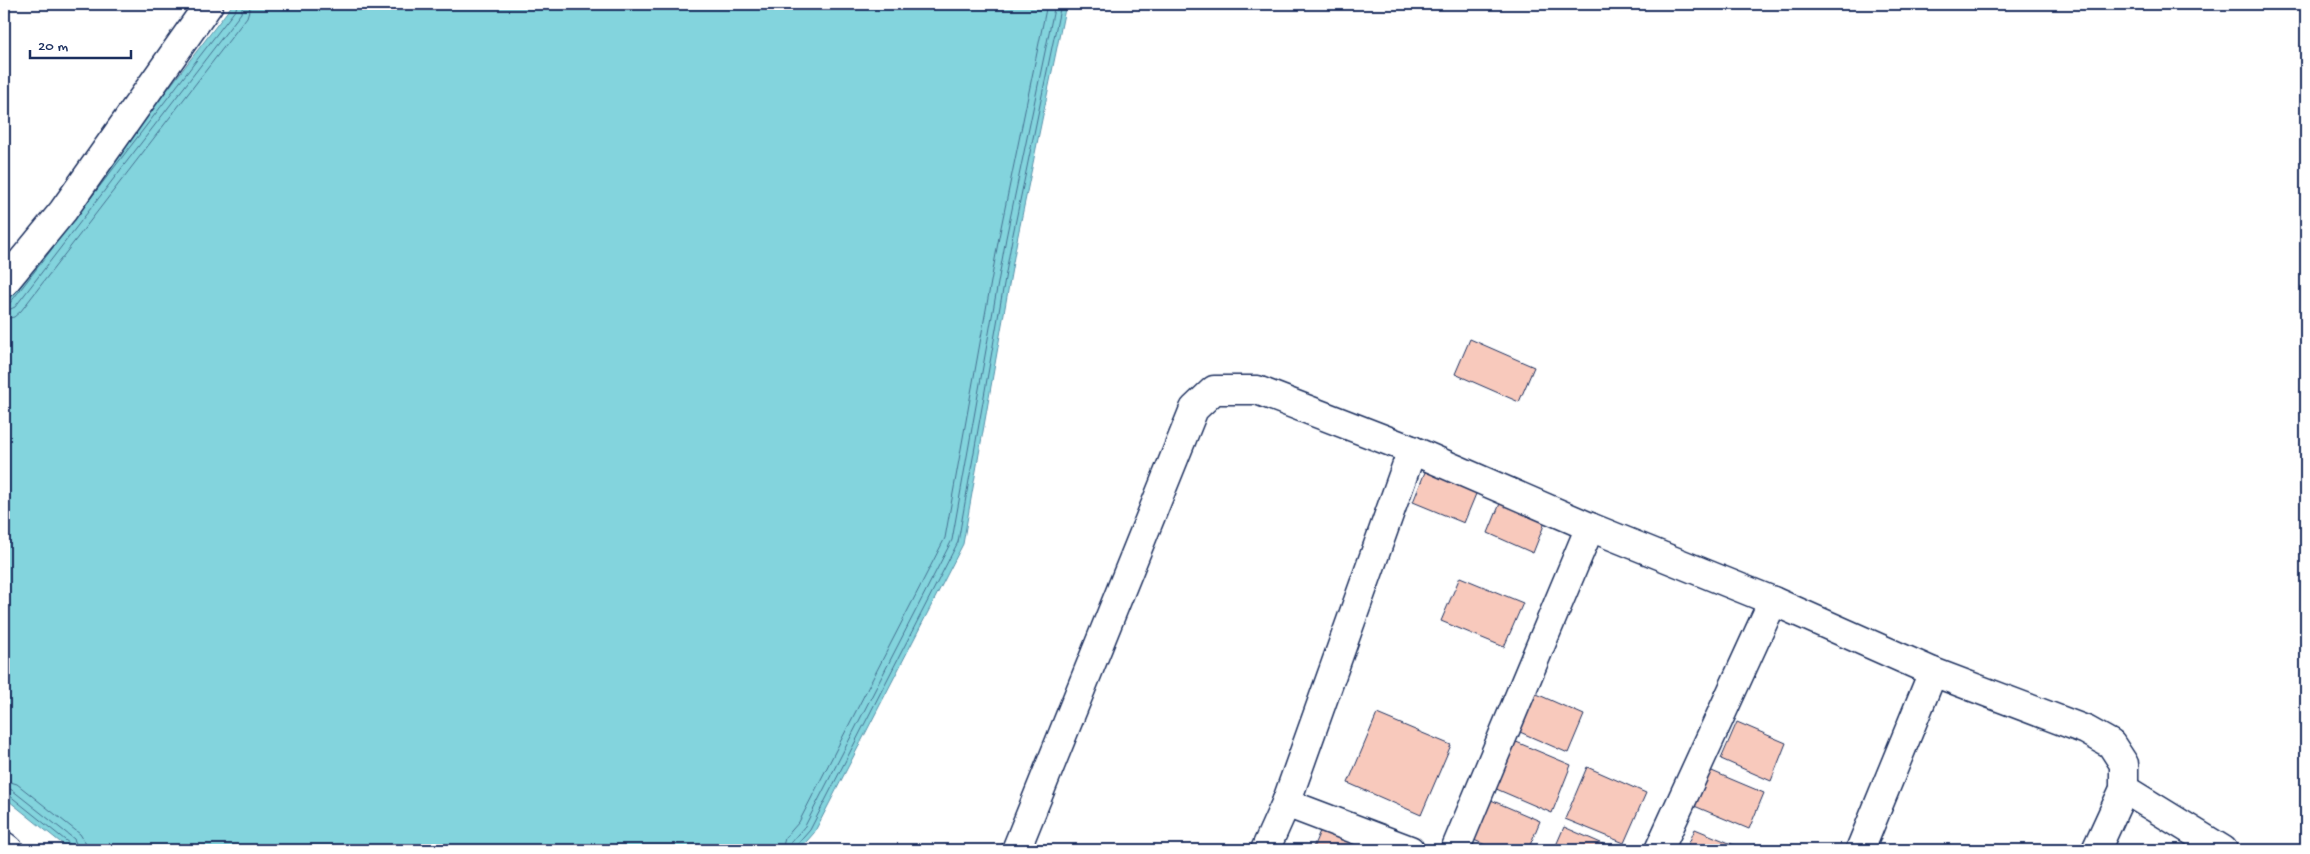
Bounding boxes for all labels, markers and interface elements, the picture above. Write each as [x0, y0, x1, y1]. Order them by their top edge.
scale bar [30, 28, 131, 60]
text: 20 m [38, 38, 68, 56]

